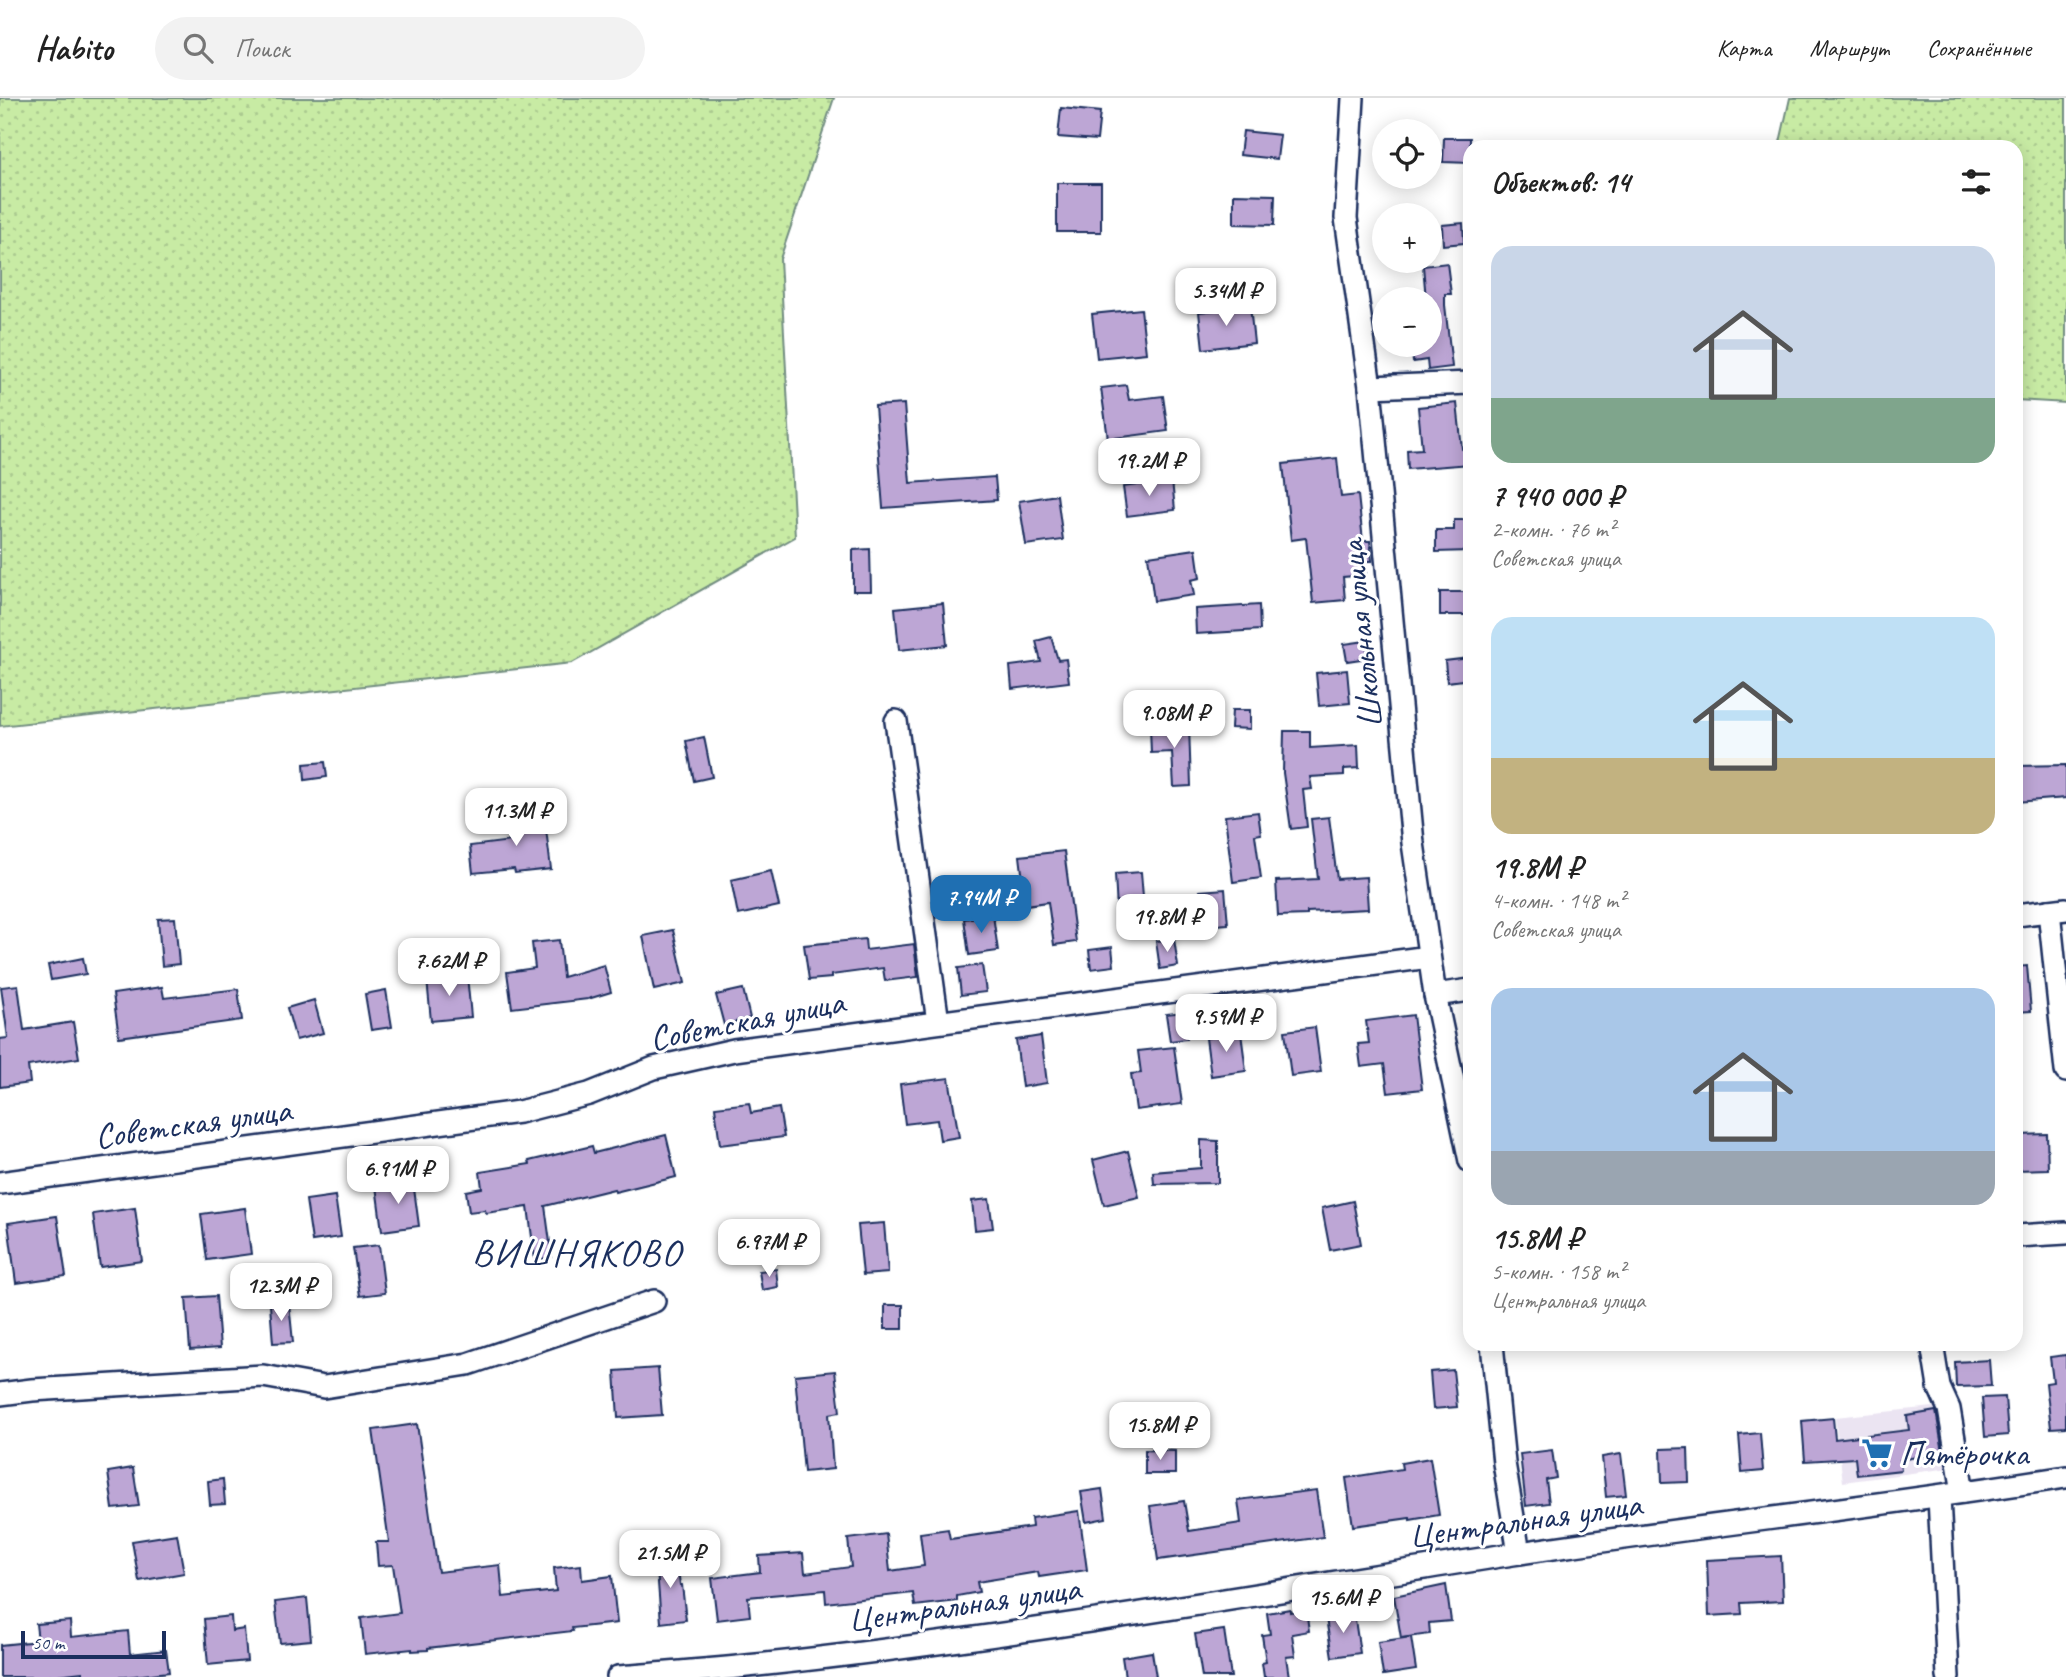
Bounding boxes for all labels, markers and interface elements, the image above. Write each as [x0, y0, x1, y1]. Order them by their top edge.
search box [155, 17, 645, 80]
text: Habito [35, 27, 113, 69]
icon: search [179, 29, 217, 67]
text: Поиск [235, 32, 290, 65]
text: Карта [1717, 33, 1772, 63]
text: Маршрут [1810, 33, 1889, 63]
text: Сохранённые [1927, 33, 2031, 63]
map controls [1372, 119, 1442, 357]
button: locate [1372, 119, 1442, 189]
text: Объектов: 14 [1491, 163, 1630, 201]
icon: filters [1957, 163, 1995, 201]
button: + [1372, 203, 1442, 273]
pin: 5.34M ₽ [1161, 268, 1291, 328]
text: 5.34M ₽ [1191, 276, 1261, 305]
button: − [1372, 287, 1442, 357]
icon: home [1680, 292, 1806, 418]
pin: 19.2M ₽ [1084, 438, 1214, 498]
text: 19.2M ₽ [1114, 446, 1184, 475]
text: 7 940 000 ₽ [1491, 477, 1622, 515]
text: 2-комн. · 76 m² [1491, 515, 1615, 544]
street label: Школьная улица [1328, 535, 1393, 730]
text: Советская улица [1491, 544, 1621, 573]
icon: home [1680, 663, 1806, 789]
pin: 9.08M ₽ [1109, 690, 1239, 750]
text: 9.08M ₽ [1139, 698, 1209, 727]
pin: 11.3M ₽ [451, 788, 581, 848]
text: 11.3M ₽ [481, 796, 551, 825]
text: 19.8M ₽ [1491, 848, 1582, 886]
pin: 7.94M ₽ [916, 876, 1046, 935]
text: 7.94M ₽ [946, 883, 1016, 912]
text: 4-комн. · 148 m² [1491, 886, 1625, 915]
pin: 19.8M ₽ [1102, 894, 1232, 954]
text: 19.8M ₽ [1132, 902, 1202, 931]
text: Советская улица [1491, 915, 1621, 944]
pin: 7.62M ₽ [384, 939, 514, 998]
text: 7.62M ₽ [414, 946, 484, 975]
street label: Советская улица [646, 979, 851, 1061]
pin: 9.59M ₽ [1161, 995, 1291, 1054]
text: 9.59M ₽ [1192, 1002, 1260, 1031]
icon: home [1680, 1034, 1806, 1160]
street label: Советская улица [92, 1087, 297, 1159]
pin: 6.91M ₽ [333, 1146, 463, 1206]
text: 6.91M ₽ [363, 1154, 433, 1183]
text: 15.8M ₽ [1491, 1219, 1582, 1257]
pin: 6.97M ₽ [704, 1220, 834, 1279]
text: 6.97M ₽ [734, 1227, 804, 1256]
district label: ВИШНЯКОВО [472, 1229, 684, 1276]
text: 5-комн. · 158 m² [1491, 1257, 1625, 1286]
pin: 12.3M ₽ [216, 1264, 346, 1323]
text: 12.3M ₽ [246, 1271, 316, 1300]
text: Центральная улица [1491, 1286, 1645, 1315]
pin: 15.8M ₽ [1095, 1402, 1225, 1462]
text: 15.8M ₽ [1125, 1410, 1195, 1439]
place label: Пятёрочка [1900, 1431, 2030, 1476]
supermarket icon: Пятёрочка [1860, 1436, 1894, 1470]
street label: Центральная улица [1406, 1481, 1647, 1559]
pin: 21.5M ₽ [605, 1530, 735, 1590]
text: 21.5M ₽ [635, 1538, 705, 1567]
street label: Центральная улица [845, 1565, 1086, 1643]
pin: 15.6M ₽ [1278, 1576, 1408, 1635]
text: 15.6M ₽ [1308, 1583, 1378, 1612]
scale bar [21, 1628, 166, 1660]
text: 50 m [32, 1631, 64, 1655]

